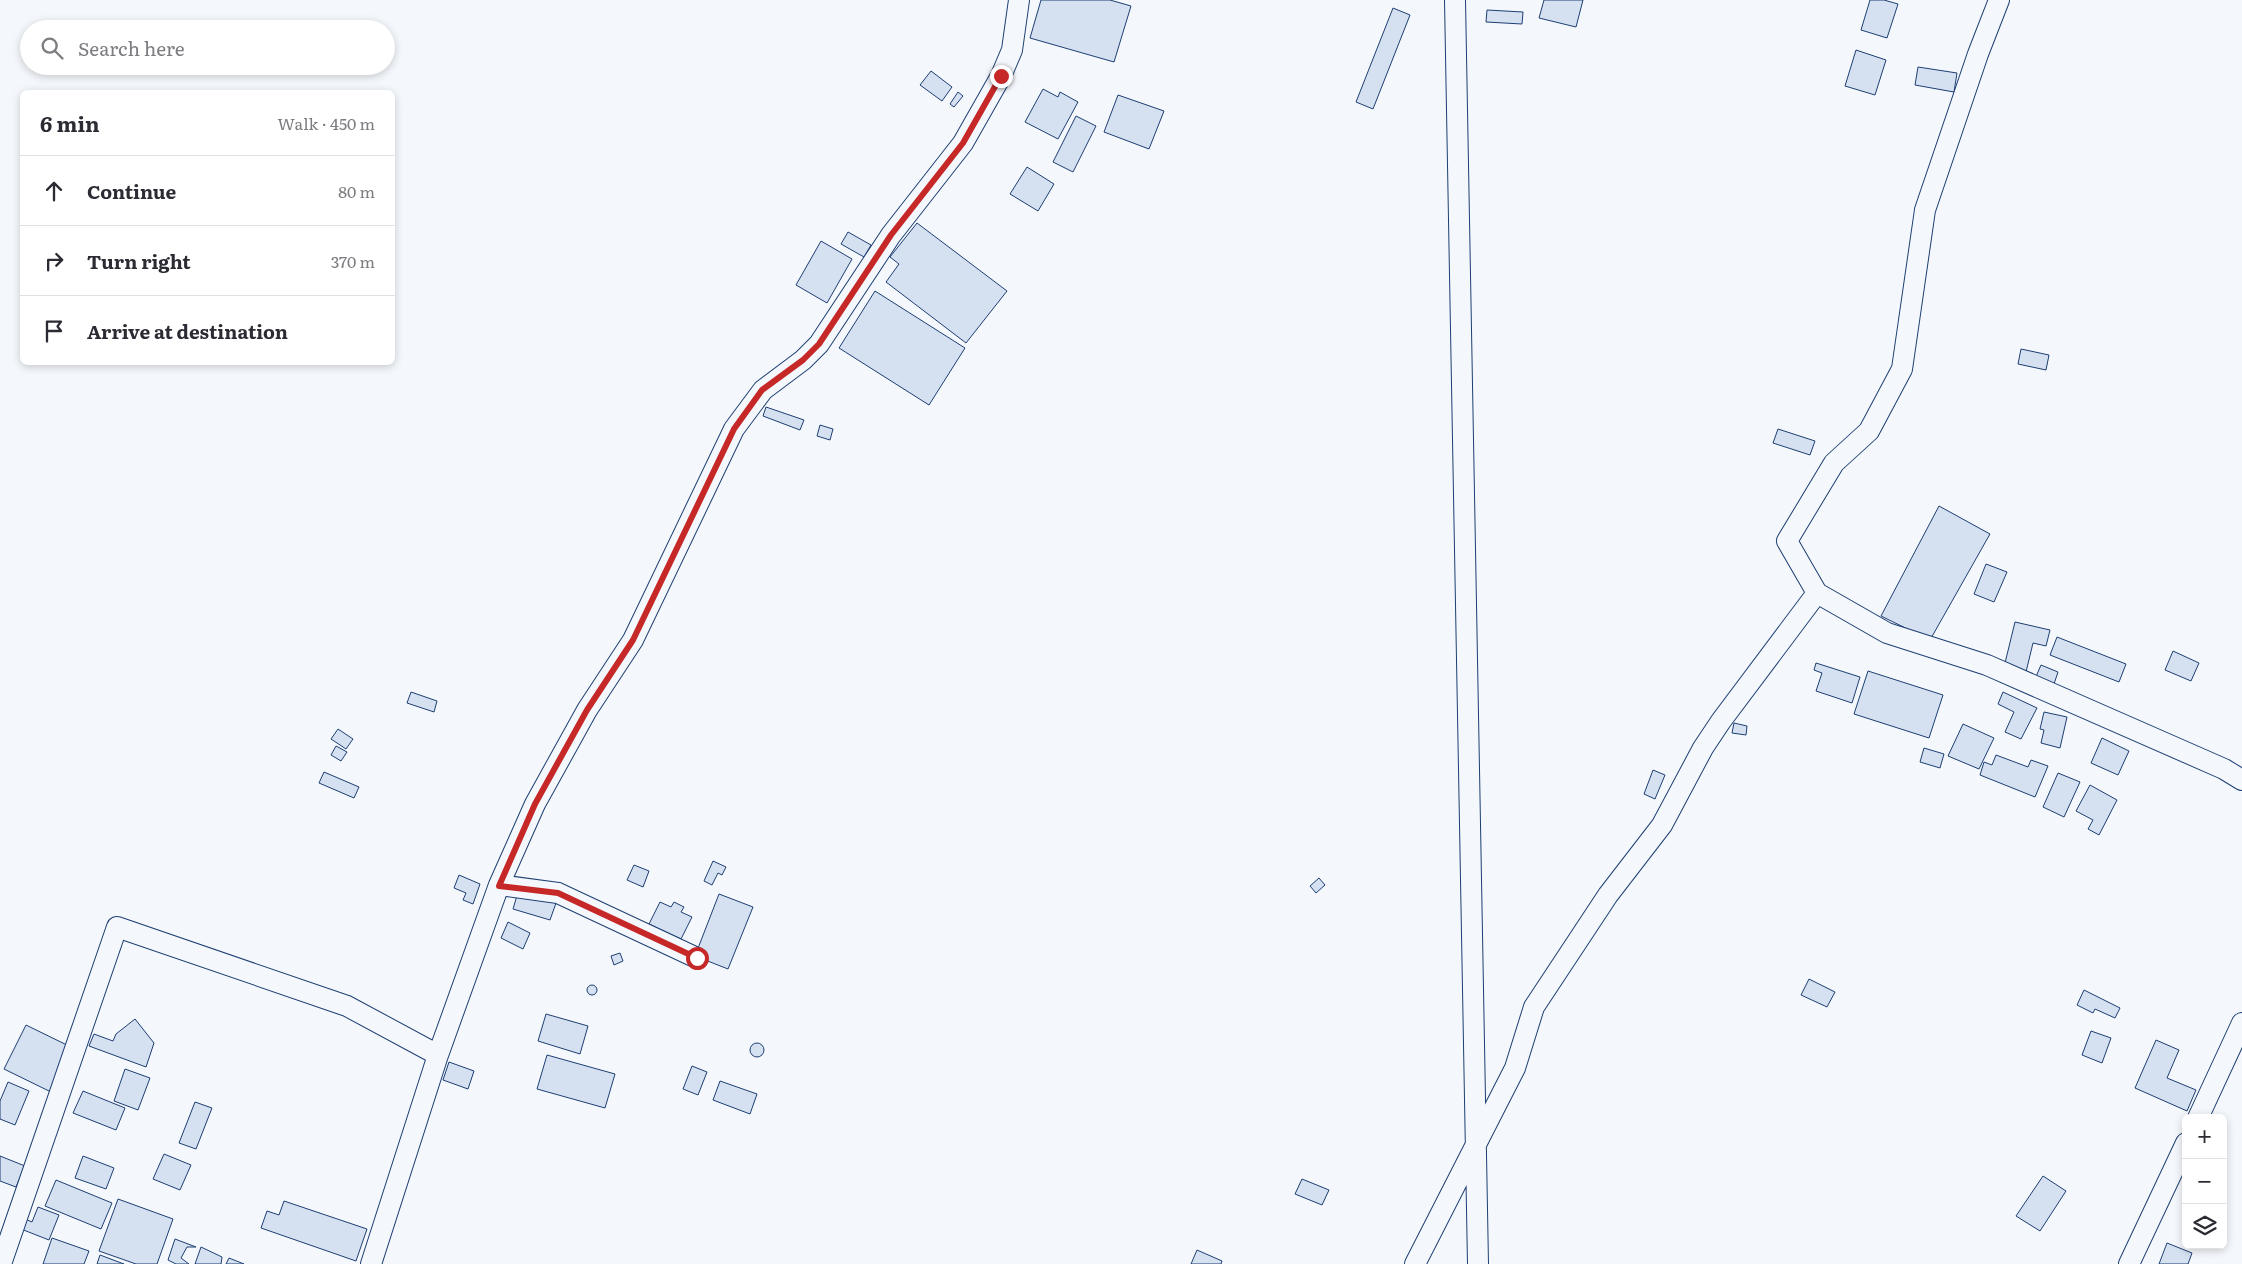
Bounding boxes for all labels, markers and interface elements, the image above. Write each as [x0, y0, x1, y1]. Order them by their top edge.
search box [20, 20, 395, 75]
icon: search [38, 34, 66, 62]
text: Search here [78, 34, 185, 62]
route end [990, 65, 1013, 88]
text: 6 min [40, 107, 100, 138]
text: Walk · 450 m [277, 111, 375, 135]
icon: ahead [40, 177, 68, 205]
text: Continue [87, 177, 176, 205]
text: 80 m [338, 179, 375, 203]
icon: right [40, 247, 68, 275]
text: Turn right [87, 247, 191, 275]
text: 370 m [331, 249, 375, 273]
icon: arrive [40, 317, 68, 345]
text: Arrive at destination [87, 317, 288, 345]
route start [686, 947, 709, 970]
map controls [2182, 1114, 2227, 1249]
button: + [2182, 1114, 2227, 1159]
button: − [2182, 1159, 2227, 1204]
button: layers [2182, 1204, 2227, 1249]

